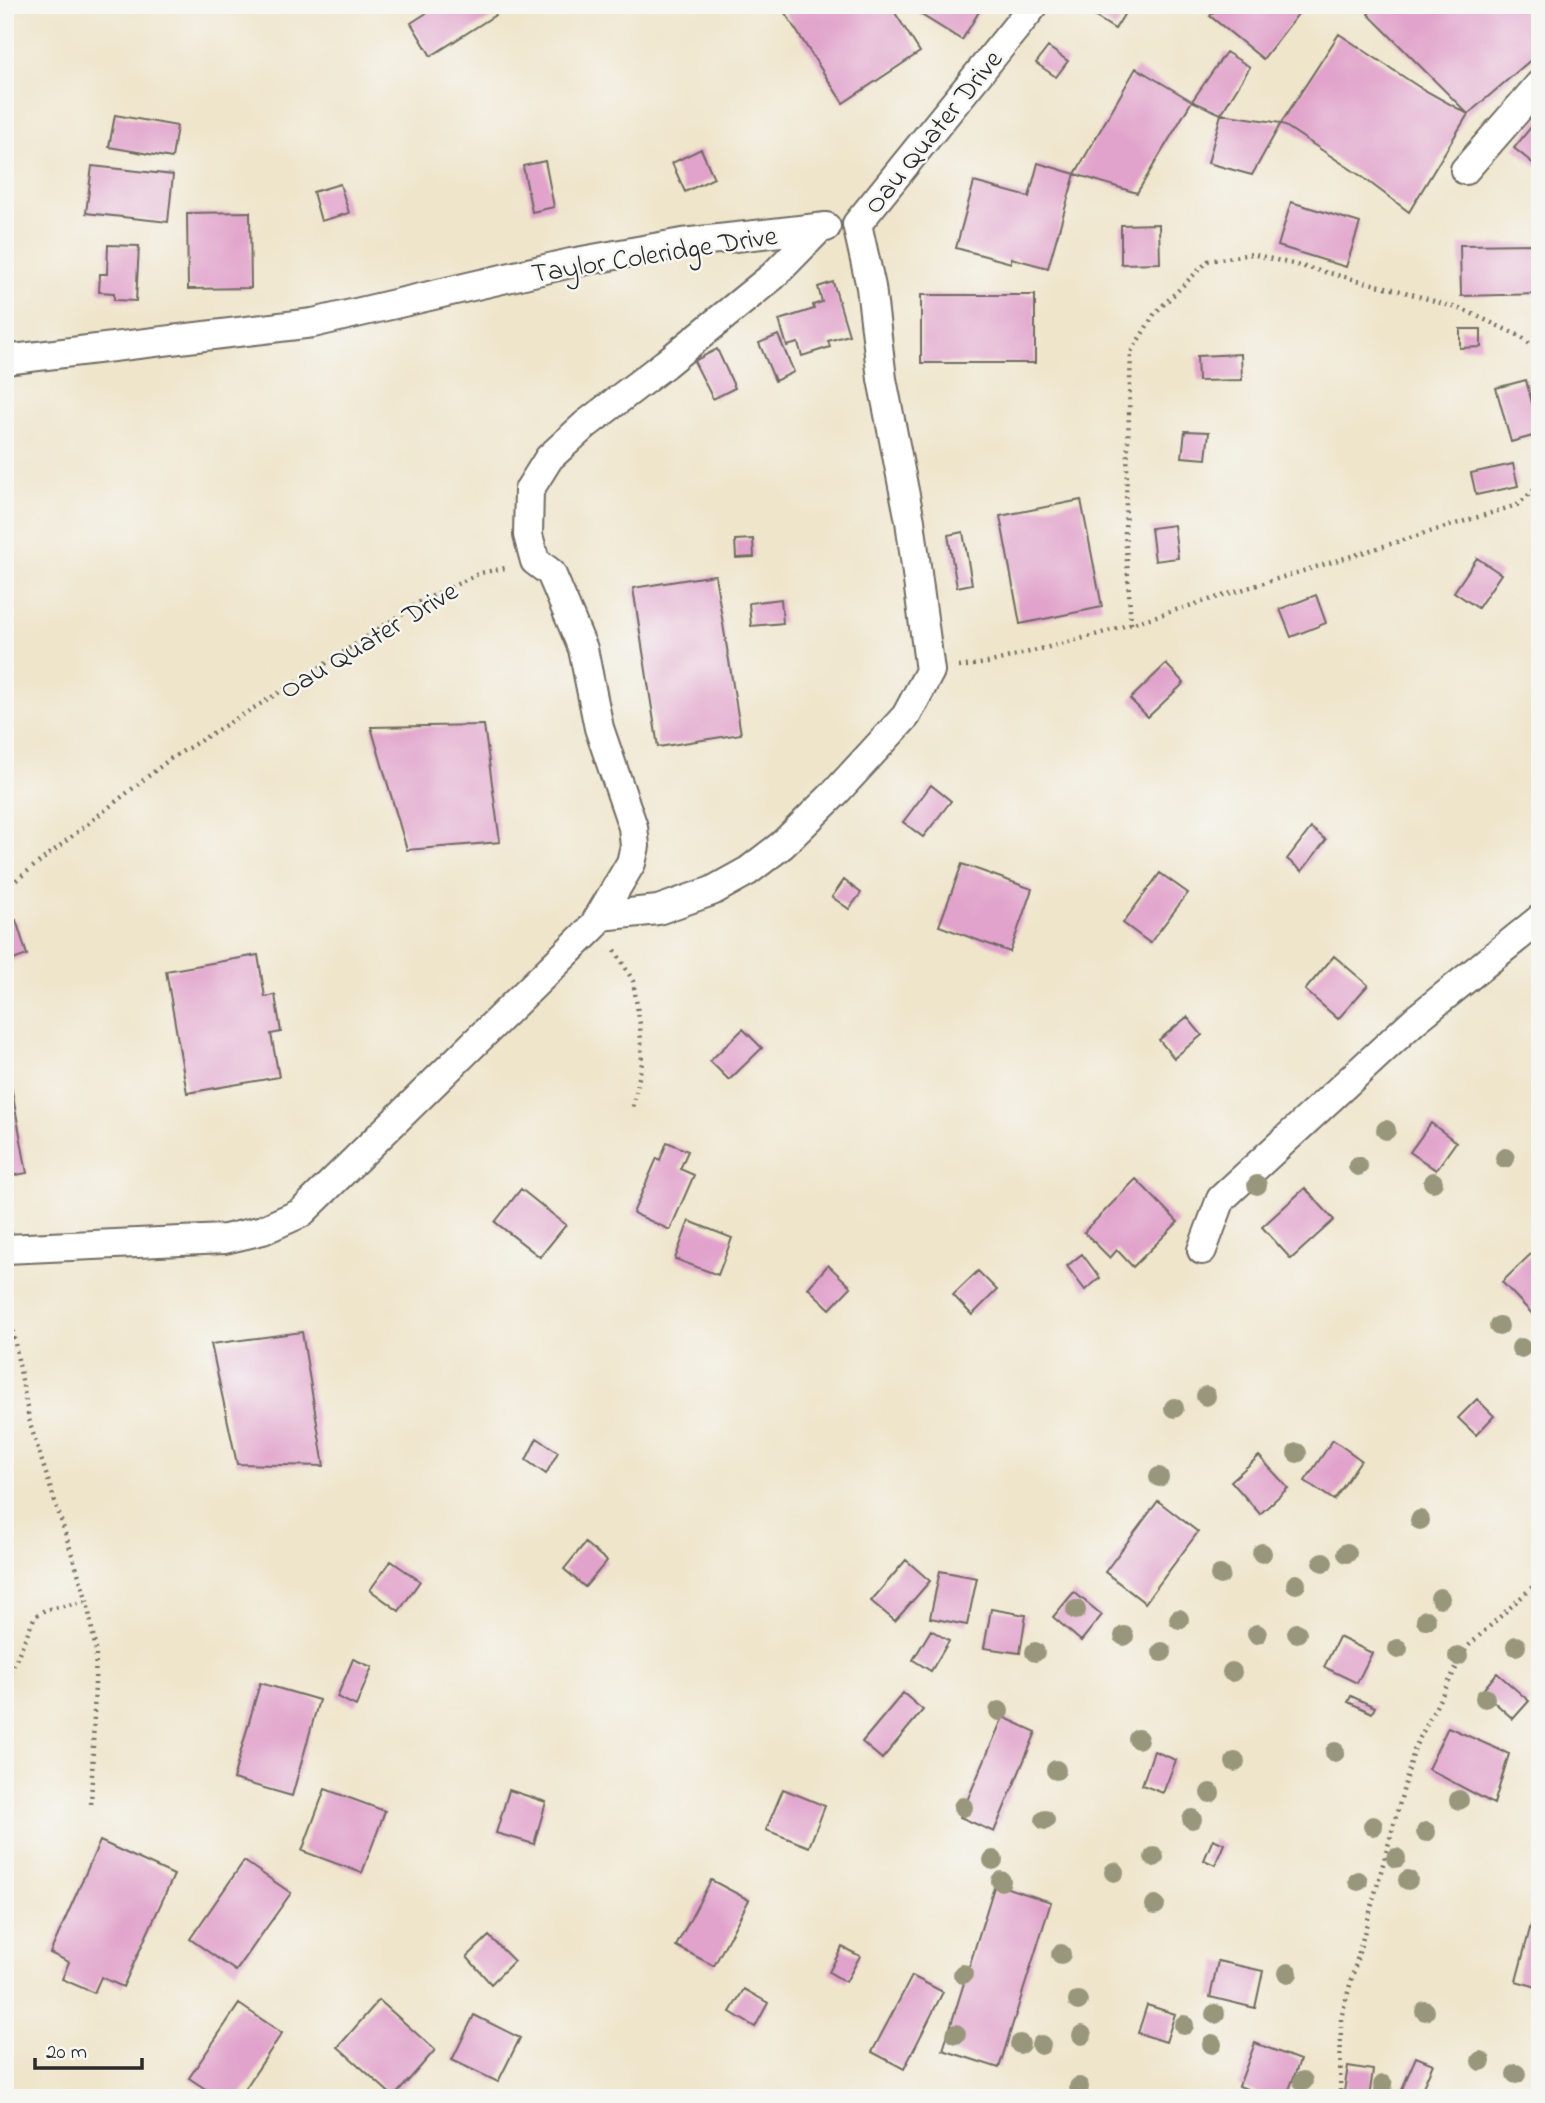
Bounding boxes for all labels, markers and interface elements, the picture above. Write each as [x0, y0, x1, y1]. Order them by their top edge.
street label: Oau Quater Drive [855, 42, 1014, 224]
street label: Taylor Coleridge Drive [529, 217, 781, 296]
street label: Oau Quater Drive [273, 572, 467, 711]
scale bar [35, 2026, 142, 2070]
text: 20 m [46, 2038, 87, 2068]

